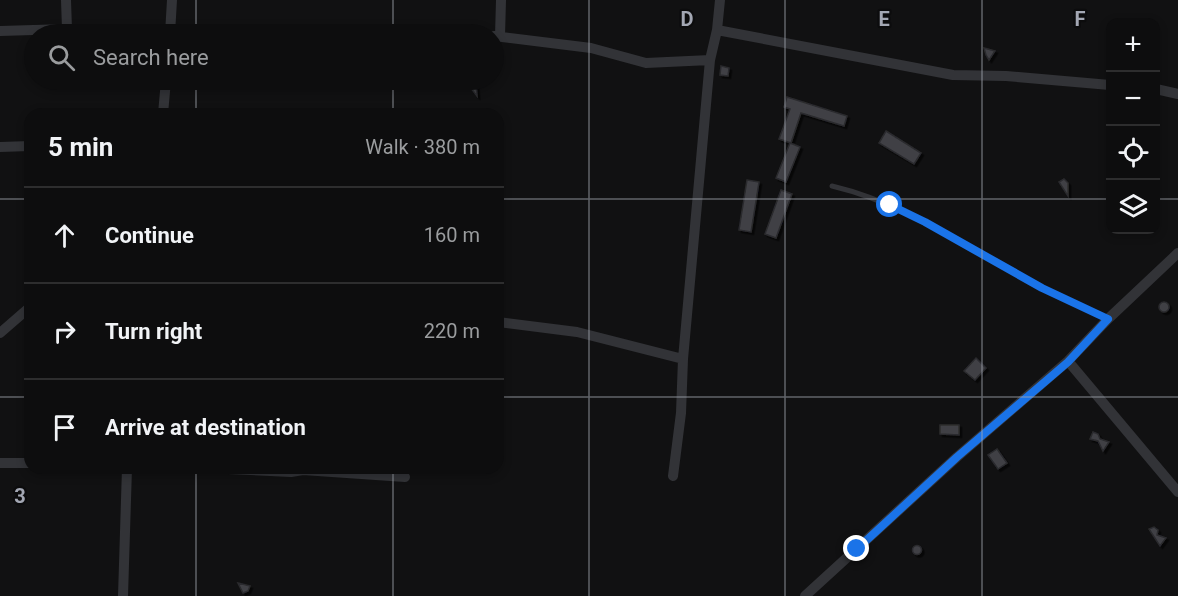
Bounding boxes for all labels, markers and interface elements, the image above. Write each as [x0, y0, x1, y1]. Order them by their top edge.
text: D [681, 7, 694, 31]
text: E [878, 7, 890, 31]
text: F [1075, 7, 1086, 31]
map controls [1106, 18, 1160, 234]
button: + [1106, 18, 1160, 72]
search box [24, 24, 504, 90]
icon: search [45, 41, 78, 74]
text: Search here [93, 45, 209, 70]
button: − [1106, 72, 1160, 126]
button: locate [1106, 126, 1160, 180]
text: 5 min [48, 132, 113, 162]
text: Walk · 380 m [365, 135, 480, 159]
button: layers [1106, 180, 1160, 234]
route start [876, 191, 902, 217]
icon: ahead [48, 219, 81, 252]
text: Continue [105, 223, 194, 248]
text: 160 m [424, 223, 480, 247]
icon: right [48, 315, 81, 348]
text: Turn right [105, 319, 202, 344]
text: 220 m [424, 319, 480, 343]
icon: arrive [48, 411, 81, 444]
text: Arrive at destination [105, 415, 306, 440]
text: 3 [14, 484, 26, 508]
route end [843, 535, 869, 561]

